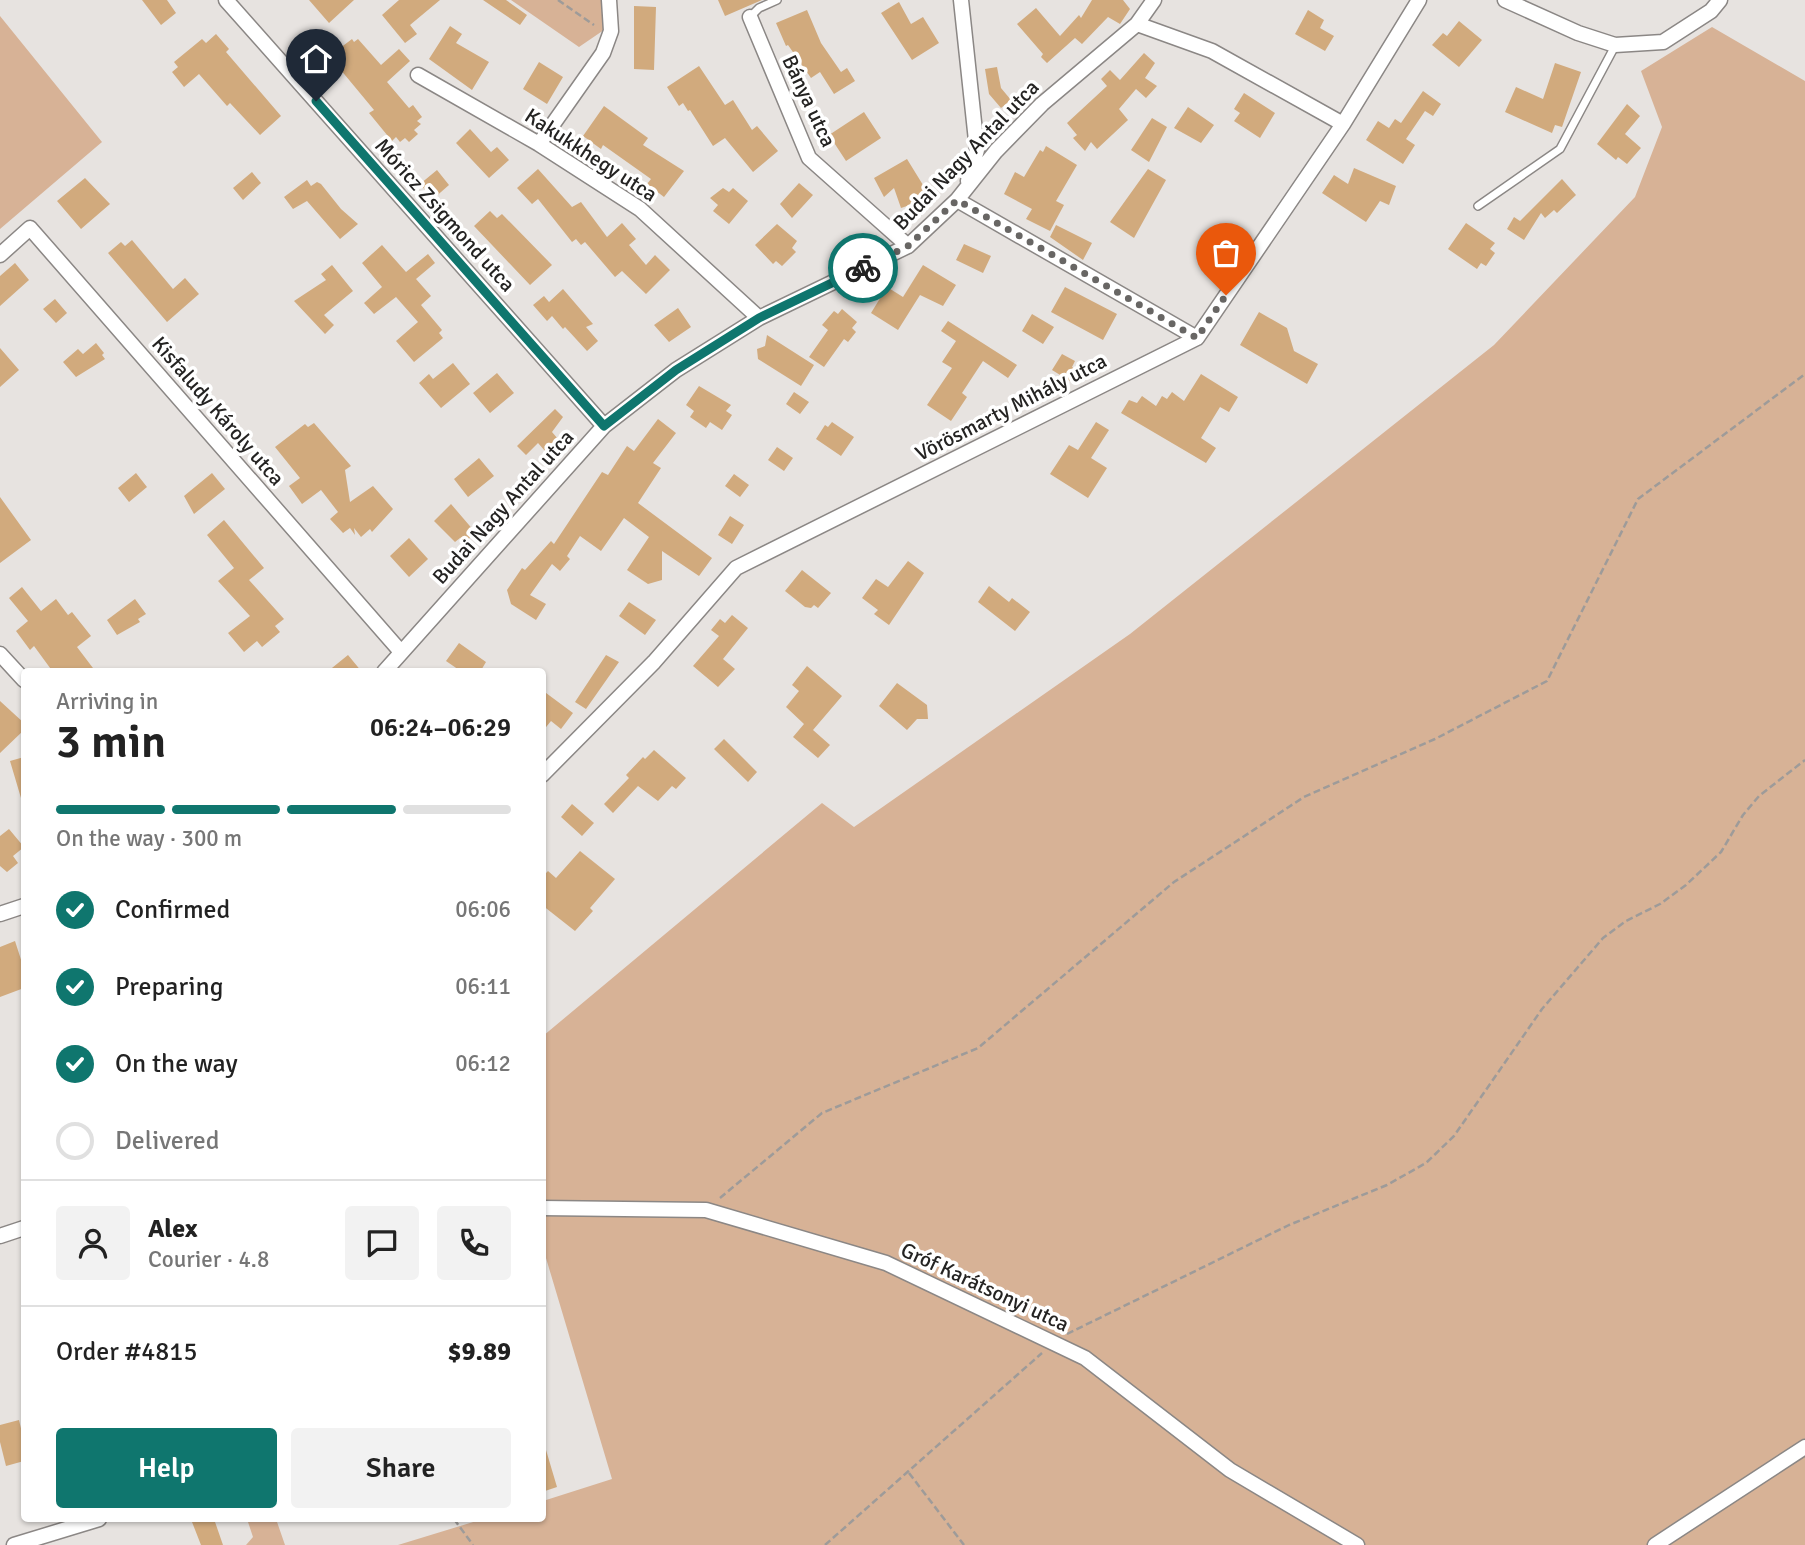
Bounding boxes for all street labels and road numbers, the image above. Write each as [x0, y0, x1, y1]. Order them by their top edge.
street label: Bánya utca [776, 51, 842, 151]
street label: Budai Nagy Antal utca [888, 74, 1044, 236]
street label: Kakukkhegy utca [520, 103, 662, 207]
street label: Móricz Zsigmond utca [369, 133, 521, 297]
street label: Kisfaludy Károly utca [146, 331, 290, 491]
street label: Vörösmarty Mihály utca [911, 347, 1111, 467]
street label: Budai Nagy Antal utca [427, 424, 579, 590]
street label: Gróf Karátsonyi utca [897, 1237, 1073, 1337]

